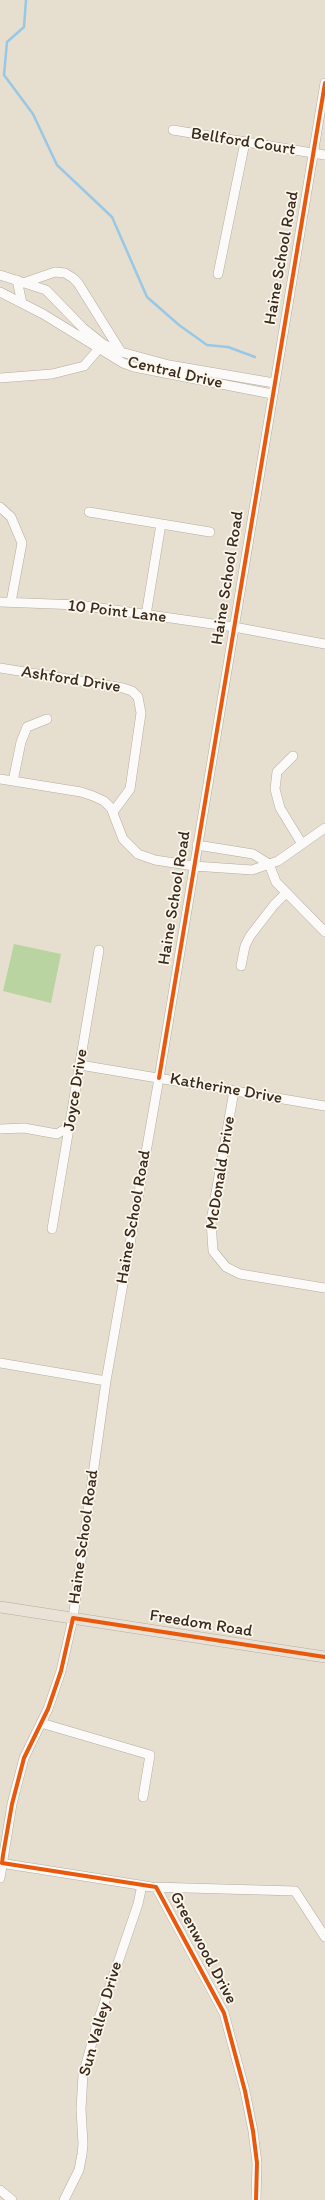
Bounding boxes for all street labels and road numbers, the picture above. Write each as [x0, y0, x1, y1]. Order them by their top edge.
street label: Bellford Court [189, 124, 297, 160]
street label: Haine School Road [260, 190, 304, 326]
street label: Central Drive [125, 352, 225, 394]
street label: Haine School Road [207, 510, 249, 646]
street label: 10 Point Lane [66, 596, 168, 628]
street label: Ashford Drive [20, 662, 122, 698]
street label: Haine School Road [154, 830, 196, 966]
street label: Joyce Drive [59, 1048, 93, 1132]
street label: Katherine Drive [168, 1069, 284, 1109]
street label: McDonald Drive [202, 1115, 240, 1231]
street label: Haine School Road [112, 1149, 156, 1285]
street label: Haine School Road [64, 1469, 104, 1605]
street label: Freedom Road [148, 1606, 254, 1642]
street label: Greenwood Drive [165, 1888, 241, 2008]
street label: Sun Valley Drive [75, 1959, 127, 2079]

